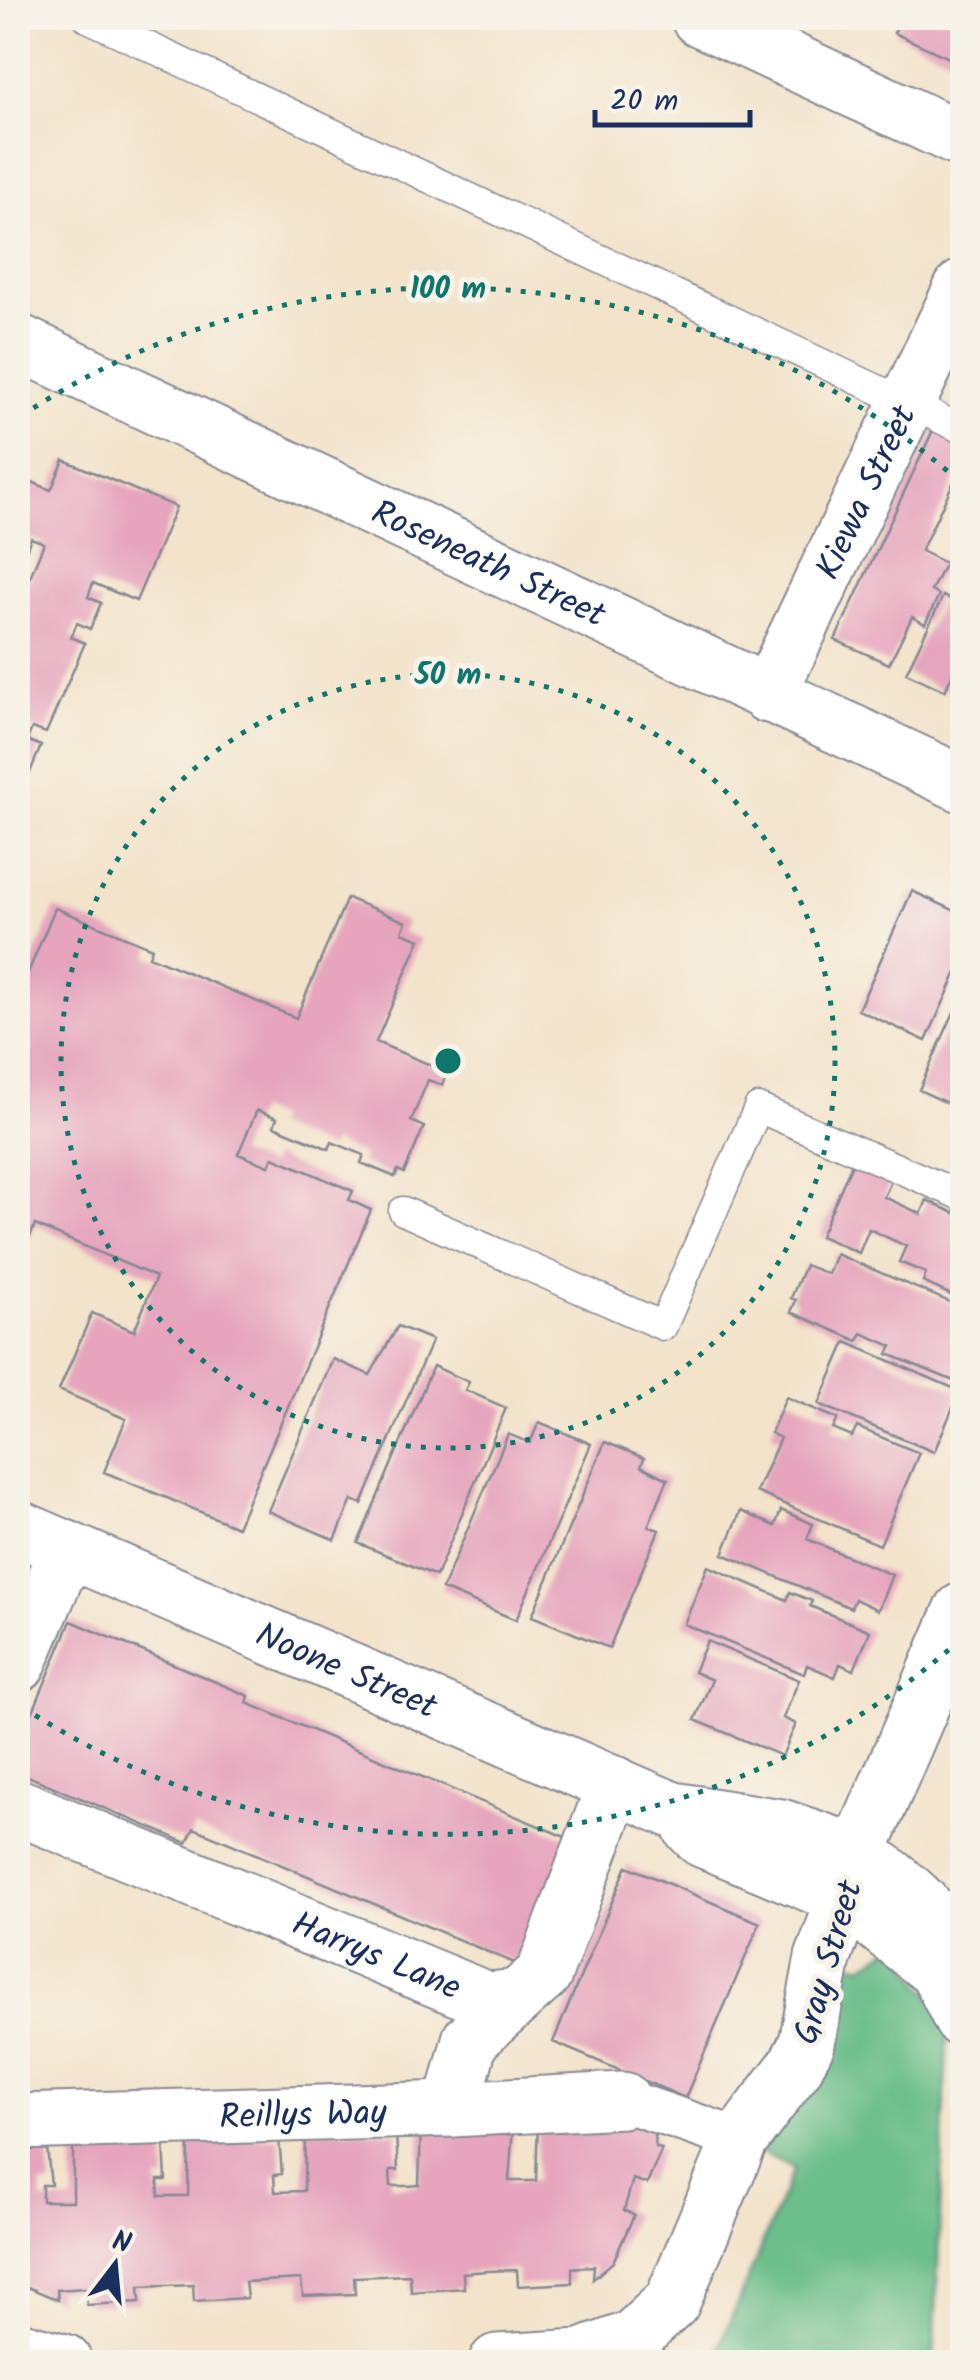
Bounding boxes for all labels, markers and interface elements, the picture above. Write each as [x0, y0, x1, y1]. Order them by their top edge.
scale bar [595, 65, 750, 127]
text: 20 m [610, 78, 678, 126]
text: 100 m [410, 266, 486, 314]
street label: Kiewa Street [802, 396, 933, 590]
street label: Roseneath Street [361, 486, 615, 644]
text: 50 m [414, 652, 481, 700]
centre of rings [430, 1043, 466, 1079]
street label: Noone Street [246, 1609, 446, 1736]
street label: Gray Street [780, 1874, 880, 2052]
street label: Harrys Lane [283, 1898, 469, 2017]
street label: Reillys Way [218, 2086, 388, 2147]
north arrow [65, 2215, 165, 2315]
text: N [107, 2219, 136, 2268]

